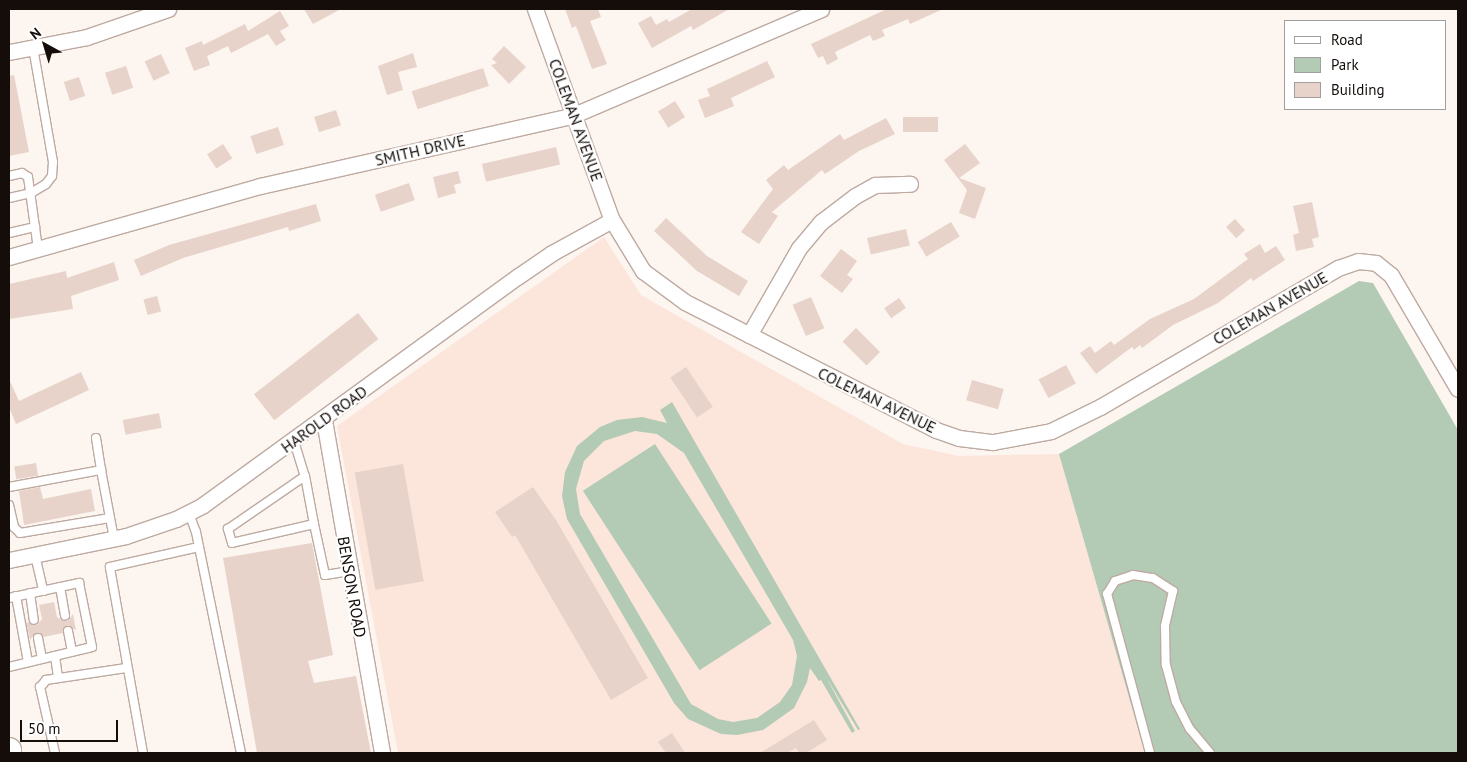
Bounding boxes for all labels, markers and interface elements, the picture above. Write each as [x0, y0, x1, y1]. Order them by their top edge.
north arrow [20, 20, 70, 70]
legend [1284, 20, 1447, 110]
text: N [26, 23, 45, 43]
text: Road [1331, 30, 1363, 49]
text: Park [1331, 55, 1359, 74]
street label: COLEMAN AVENUE [545, 56, 607, 184]
text: Building [1331, 80, 1385, 99]
street label: SMITH DRIVE [373, 130, 467, 170]
street label: COLEMAN AVENUE [1209, 267, 1331, 349]
street label: COLEMAN AVENUE [815, 363, 939, 437]
street label: HAROLD ROAD [277, 381, 371, 457]
street label: BENSON ROAD [334, 535, 370, 639]
scale bar [22, 710, 120, 742]
text: 50 m [28, 719, 61, 738]

